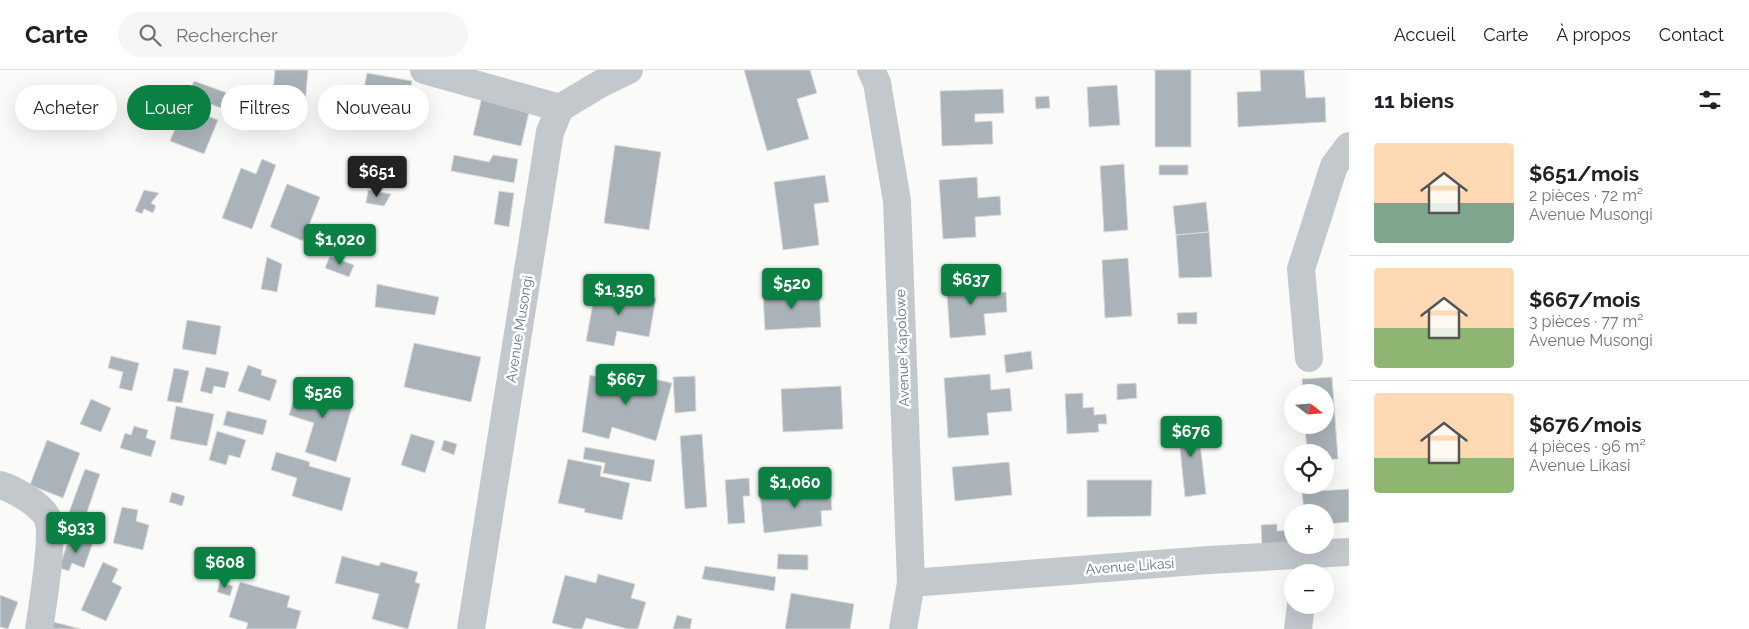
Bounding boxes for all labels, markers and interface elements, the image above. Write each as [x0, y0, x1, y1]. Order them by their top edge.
search box [118, 12, 468, 57]
text: Carte [25, 20, 88, 49]
icon: search [136, 21, 164, 49]
text: Rechercher [176, 24, 278, 46]
text: Accueil [1394, 24, 1455, 45]
text: Carte [1483, 24, 1528, 45]
text: À propos [1556, 24, 1631, 45]
text: Contact [1659, 24, 1724, 45]
chip: Acheter [15, 85, 117, 130]
chip: Louer [127, 85, 211, 130]
chip: Filtres [221, 85, 308, 130]
chip: Nouveau [318, 85, 429, 130]
icon: filters [1696, 86, 1724, 114]
text: 11 biens [1374, 88, 1454, 113]
pin: $651 [347, 156, 407, 198]
text: $651/mois [1529, 161, 1639, 186]
text: $651 [359, 162, 395, 181]
icon: home [1414, 163, 1474, 223]
text: 2 pièces · 72 m² [1529, 186, 1643, 205]
text: Avenue Musongi [1529, 205, 1653, 224]
pin: $1,020 [299, 224, 381, 266]
text: $1,020 [315, 230, 365, 249]
pin: $637 [941, 264, 1001, 306]
pin: $520 [762, 268, 822, 310]
text: $637 [952, 270, 990, 289]
street label: Avenue Musongi [503, 274, 535, 384]
pin: $1,350 [578, 274, 660, 316]
text: $520 [773, 274, 811, 293]
text: $1,350 [594, 280, 644, 299]
text: $667/mois [1529, 287, 1641, 312]
icon: home [1414, 288, 1474, 348]
street label: Avenue Kapolowe [892, 289, 912, 407]
text: 3 pièces · 77 m² [1529, 312, 1644, 331]
text: Avenue Musongi [1529, 331, 1653, 350]
pin: $667 [596, 364, 656, 406]
text: $667 [607, 370, 645, 389]
pin: $526 [293, 376, 353, 419]
text: $526 [304, 383, 342, 402]
north arrow [1284, 384, 1334, 434]
map controls [1284, 384, 1334, 614]
text: $676/mois [1529, 412, 1642, 437]
icon: home [1414, 413, 1474, 473]
pin: $676 [1161, 416, 1221, 458]
text: $676 [1172, 422, 1210, 441]
text: 4 pièces · 96 m² [1529, 437, 1646, 456]
button: locate [1284, 444, 1334, 494]
text: Avenue Likasi [1529, 456, 1630, 475]
pin: $1,060 [754, 466, 836, 509]
text: $1,060 [769, 473, 821, 492]
button: + [1284, 504, 1334, 554]
pin: $933 [46, 512, 106, 554]
text: $933 [57, 518, 95, 537]
pin: $608 [195, 546, 255, 589]
text: $608 [205, 553, 245, 572]
street label: Avenue Likasi [1085, 555, 1175, 577]
button: − [1284, 564, 1334, 614]

